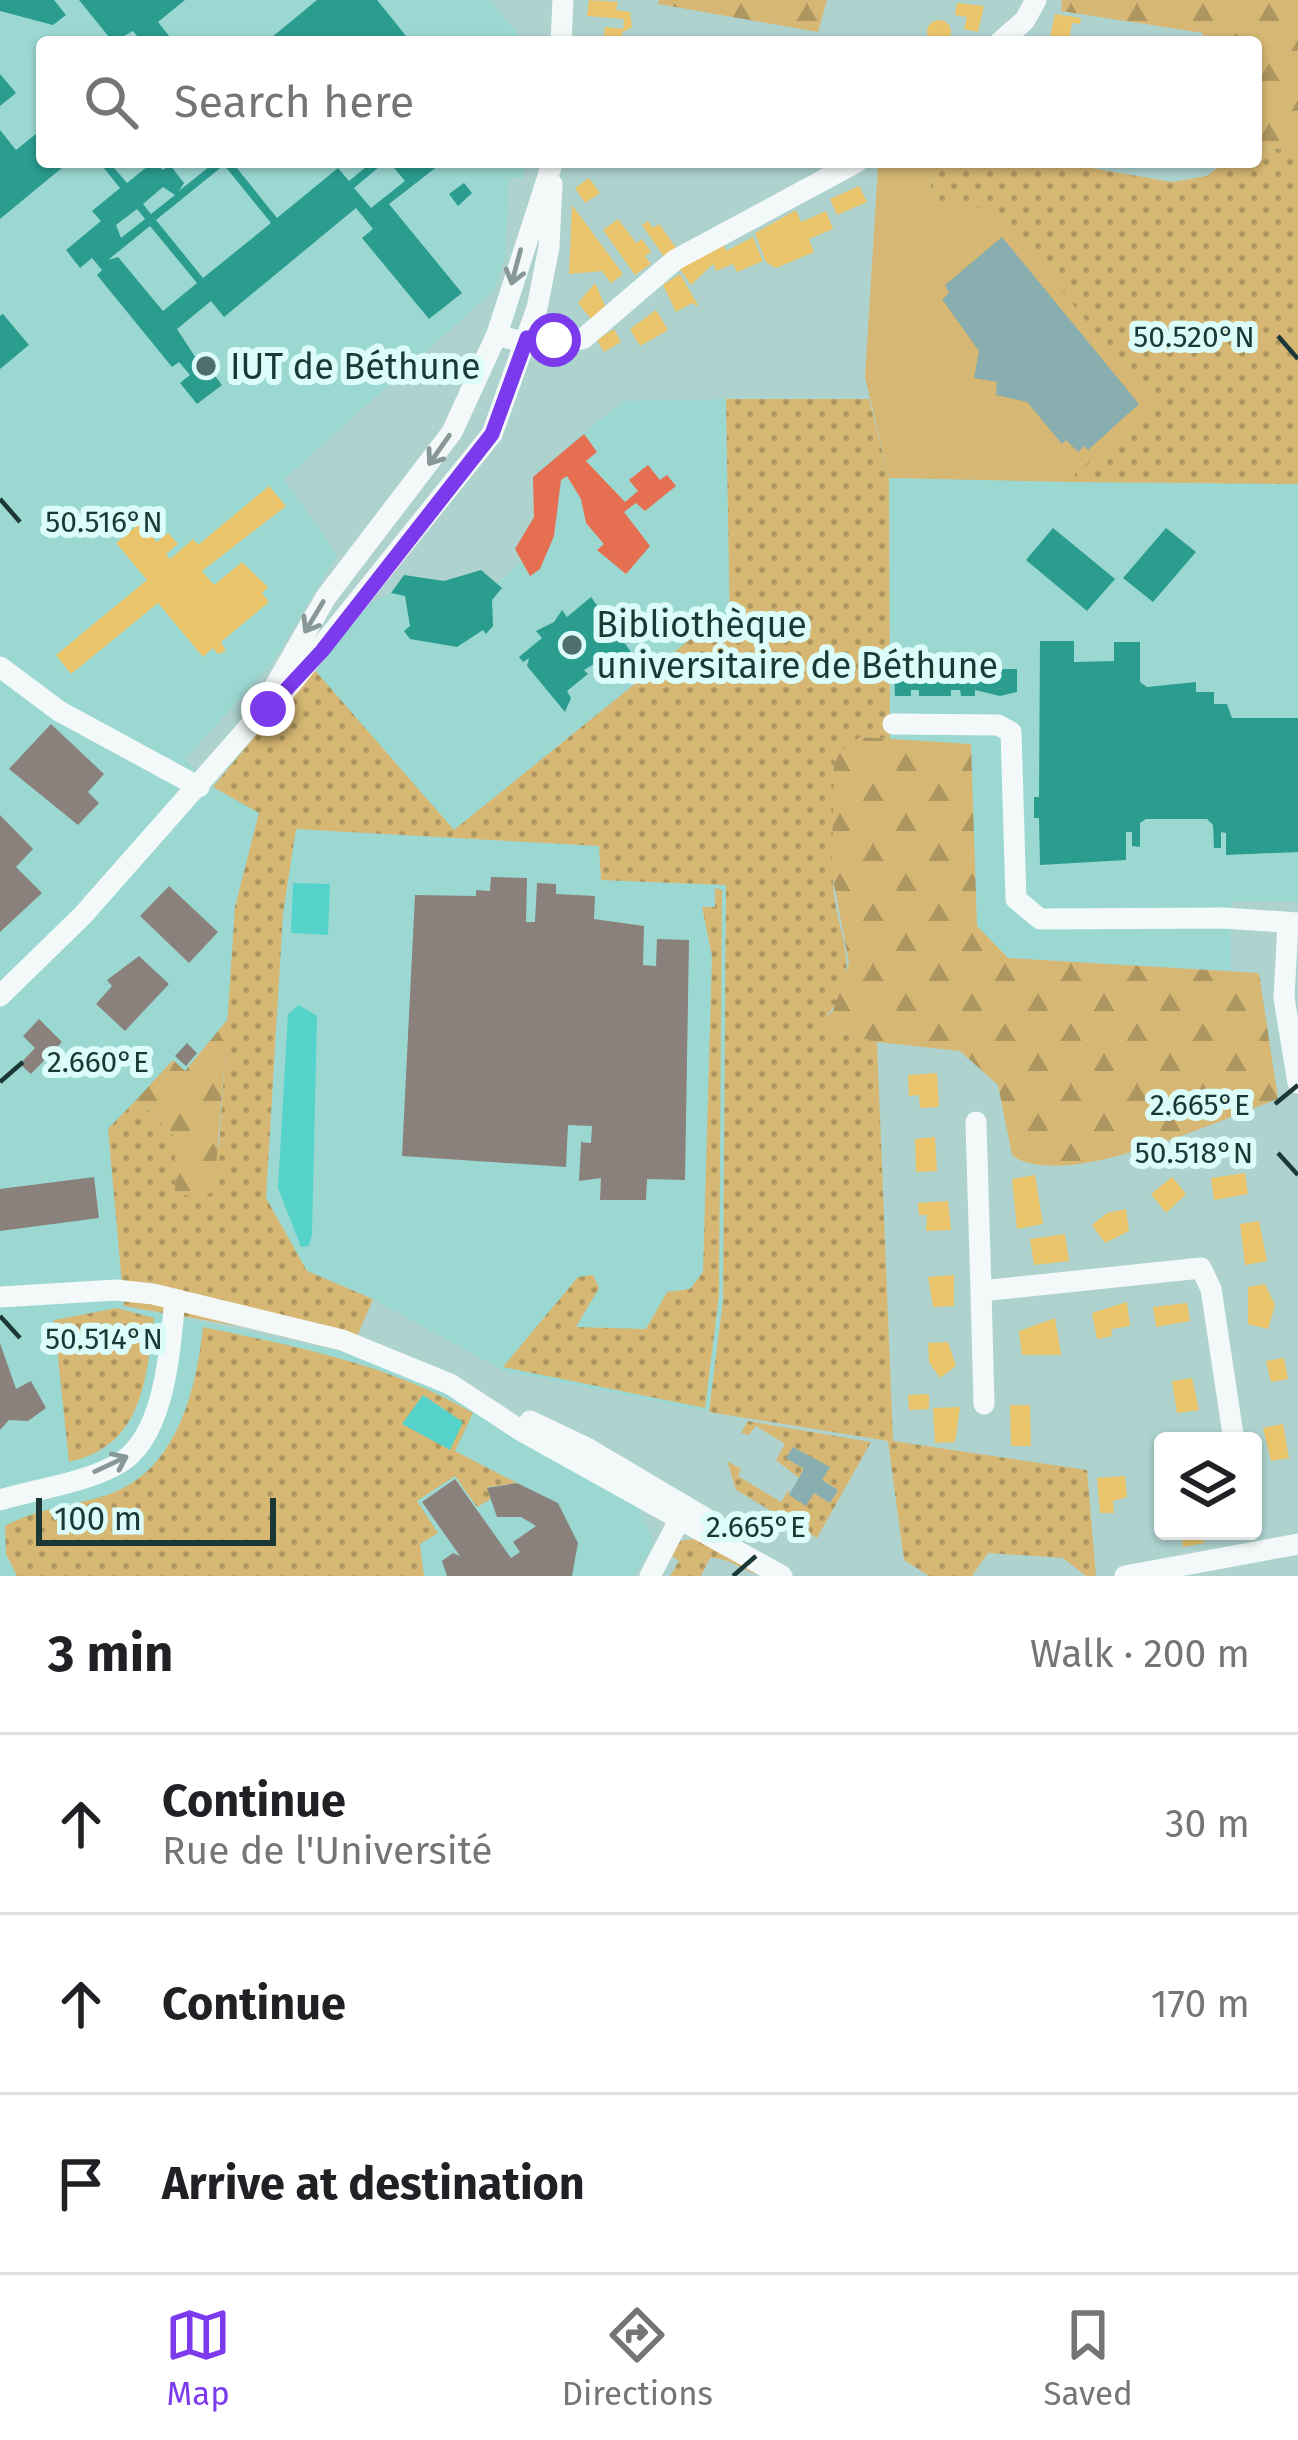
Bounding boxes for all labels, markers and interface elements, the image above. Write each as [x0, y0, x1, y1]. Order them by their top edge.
search box [36, 36, 1262, 168]
icon: search [78, 69, 144, 135]
text: Search here [174, 75, 414, 129]
one-way arrow [504, 248, 526, 286]
route start [527, 313, 581, 367]
text: 50.520°N [1133, 319, 1255, 355]
place label: IUT de Béthune [230, 345, 481, 389]
marker: IUT de Béthune [193, 353, 219, 379]
one-way arrow [427, 433, 452, 467]
text: 50.516°N [45, 504, 163, 540]
one-way arrow [302, 599, 326, 633]
place label: Bibliothèque universitaire de Béthune [596, 603, 998, 688]
marker: Bibliothèque universitaire de Béthune [559, 632, 585, 658]
route end [241, 682, 295, 736]
text: 2.660°E [47, 1044, 149, 1080]
text: 2.665°E [1150, 1087, 1250, 1123]
text: 50.518°N [1135, 1135, 1253, 1171]
text: 50.514°N [45, 1321, 163, 1357]
map controls [1154, 1432, 1262, 1540]
button: layers [1154, 1432, 1262, 1540]
one-way arrow [92, 1452, 128, 1474]
scale bar [36, 1492, 276, 1545]
text: 100 m [54, 1499, 142, 1539]
text: 2.665°E [706, 1509, 806, 1545]
text: 3 min [48, 1623, 174, 1685]
text: Walk · 200 m [1030, 1631, 1250, 1677]
text: Continue [162, 1774, 346, 1828]
icon: ahead [48, 1791, 114, 1857]
text: 30 m [1165, 1801, 1250, 1847]
text: Rue de l'Université [162, 1828, 493, 1874]
icon: ahead [48, 1971, 114, 2037]
text: Continue [162, 1977, 346, 2031]
text: 170 m [1151, 1981, 1250, 2027]
icon: arrive [48, 2151, 114, 2217]
text: Arrive at destination [162, 2157, 585, 2211]
tab: Map [165, 2302, 231, 2414]
tab: Directions [562, 2302, 713, 2414]
tab: Saved [1043, 2302, 1133, 2414]

